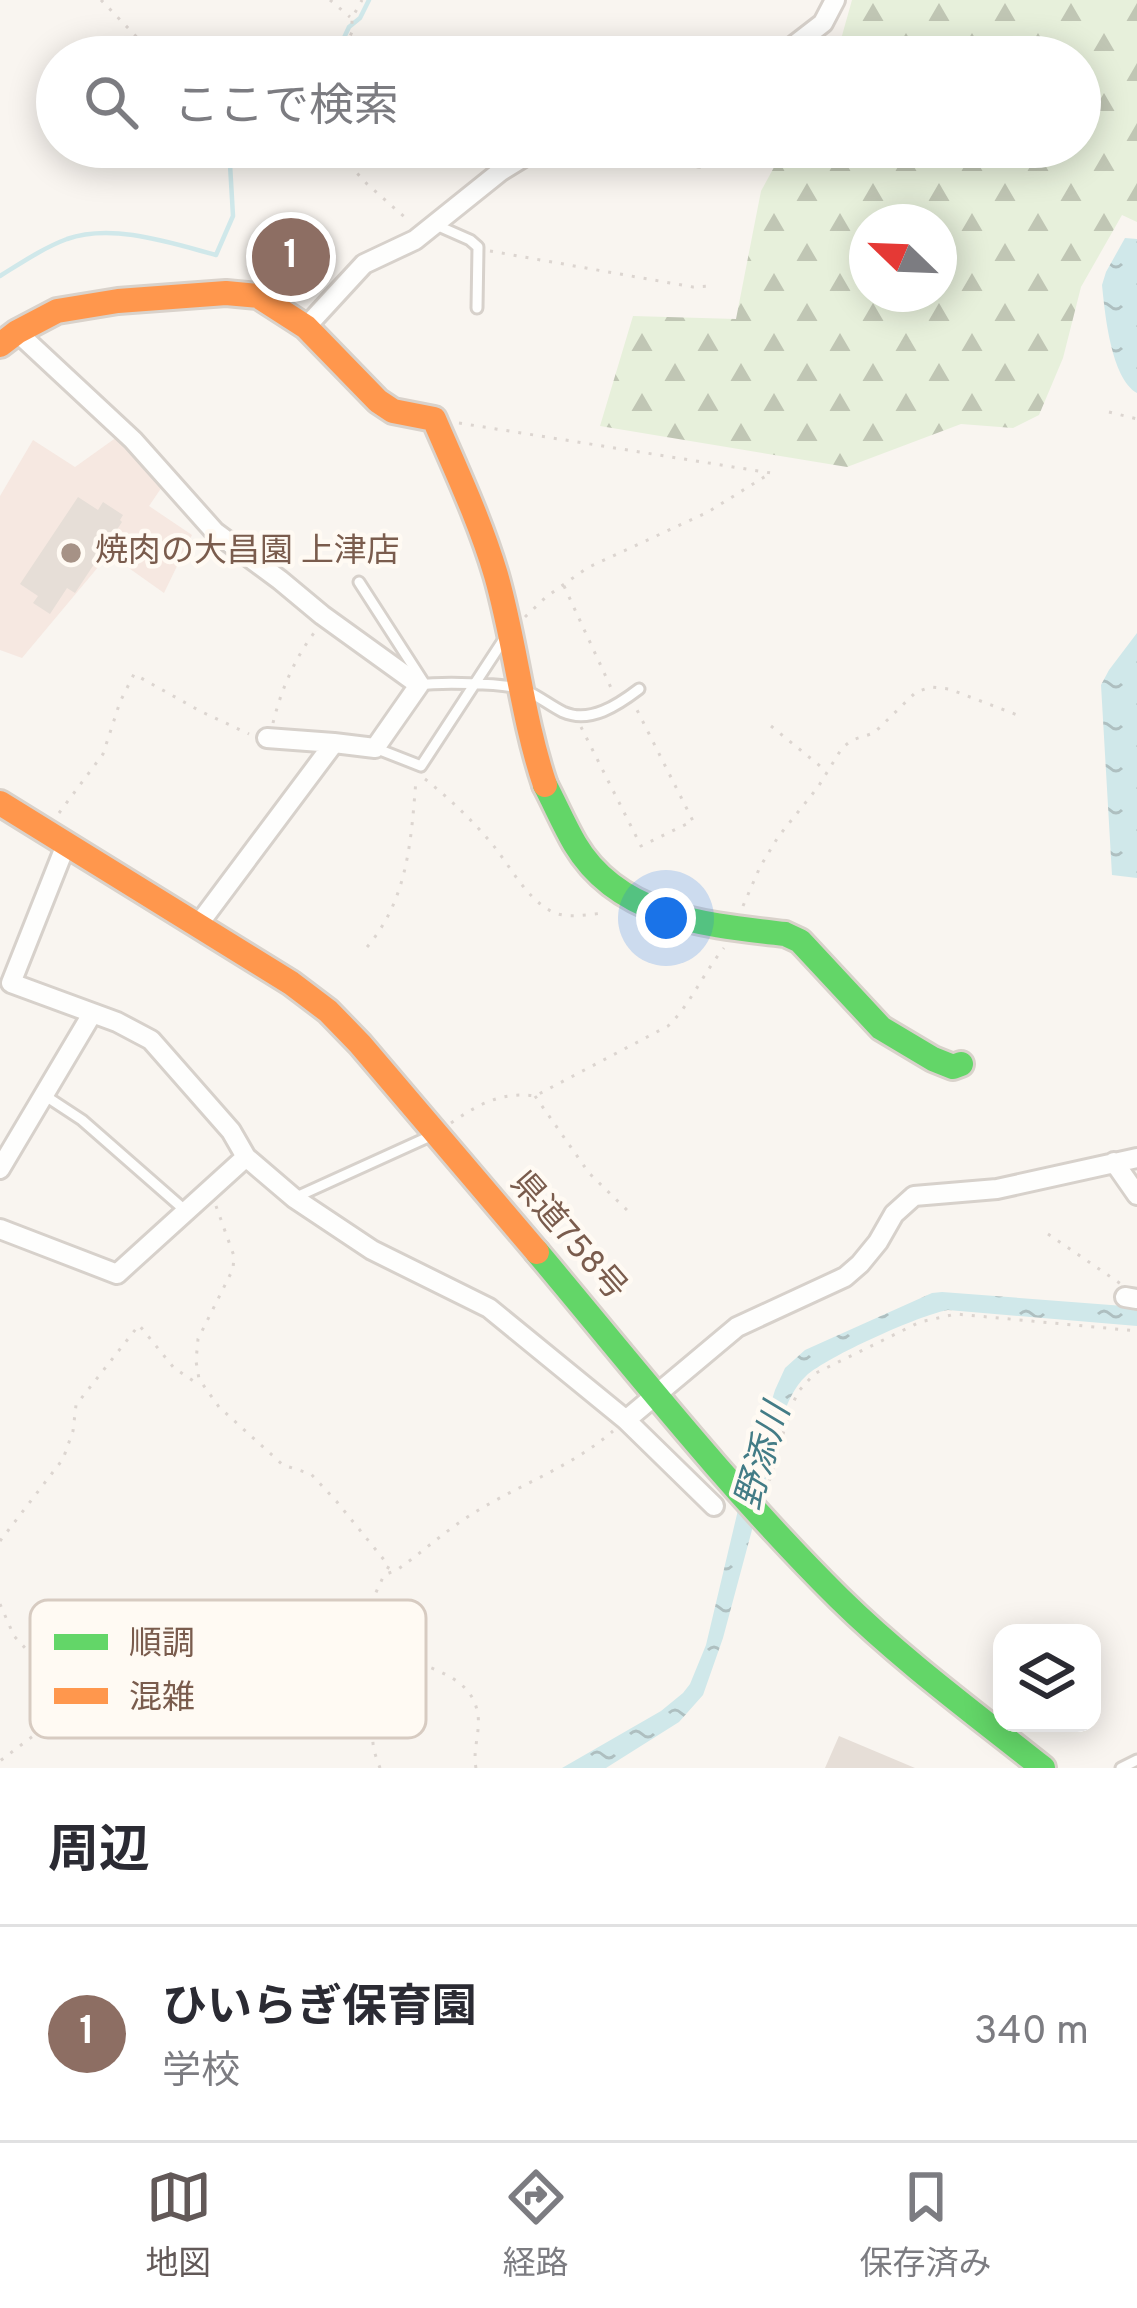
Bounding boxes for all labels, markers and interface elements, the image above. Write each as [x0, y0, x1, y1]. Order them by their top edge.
search box [36, 36, 1101, 168]
icon: search [78, 69, 144, 135]
text: ここで検索 [174, 80, 399, 137]
north arrow [849, 204, 957, 312]
pin: 1 [252, 212, 330, 302]
place label: 焼肉の大昌園 上津店 [95, 532, 400, 574]
marker: 焼肉の大昌園 上津店 [58, 540, 84, 566]
your location [636, 888, 696, 948]
street label: 県道758号 [500, 1164, 634, 1310]
water label: 野添川 [727, 1395, 804, 1515]
legend [30, 1600, 426, 1738]
map controls [993, 1624, 1101, 1732]
button: layers [993, 1624, 1101, 1732]
text: 順調 [129, 1625, 195, 1667]
text: 混雑 [129, 1679, 195, 1721]
text: 周辺 [48, 1821, 150, 1886]
text: ひいらぎ保育園 [162, 1981, 477, 2038]
text: 1 [79, 2009, 95, 2058]
text: 340 m [974, 2009, 1089, 2058]
text: 学校 [162, 2049, 240, 2098]
tab: 地図 [146, 2164, 212, 2287]
tab: 経路 [503, 2164, 569, 2287]
tab: 保存済み [860, 2164, 992, 2287]

